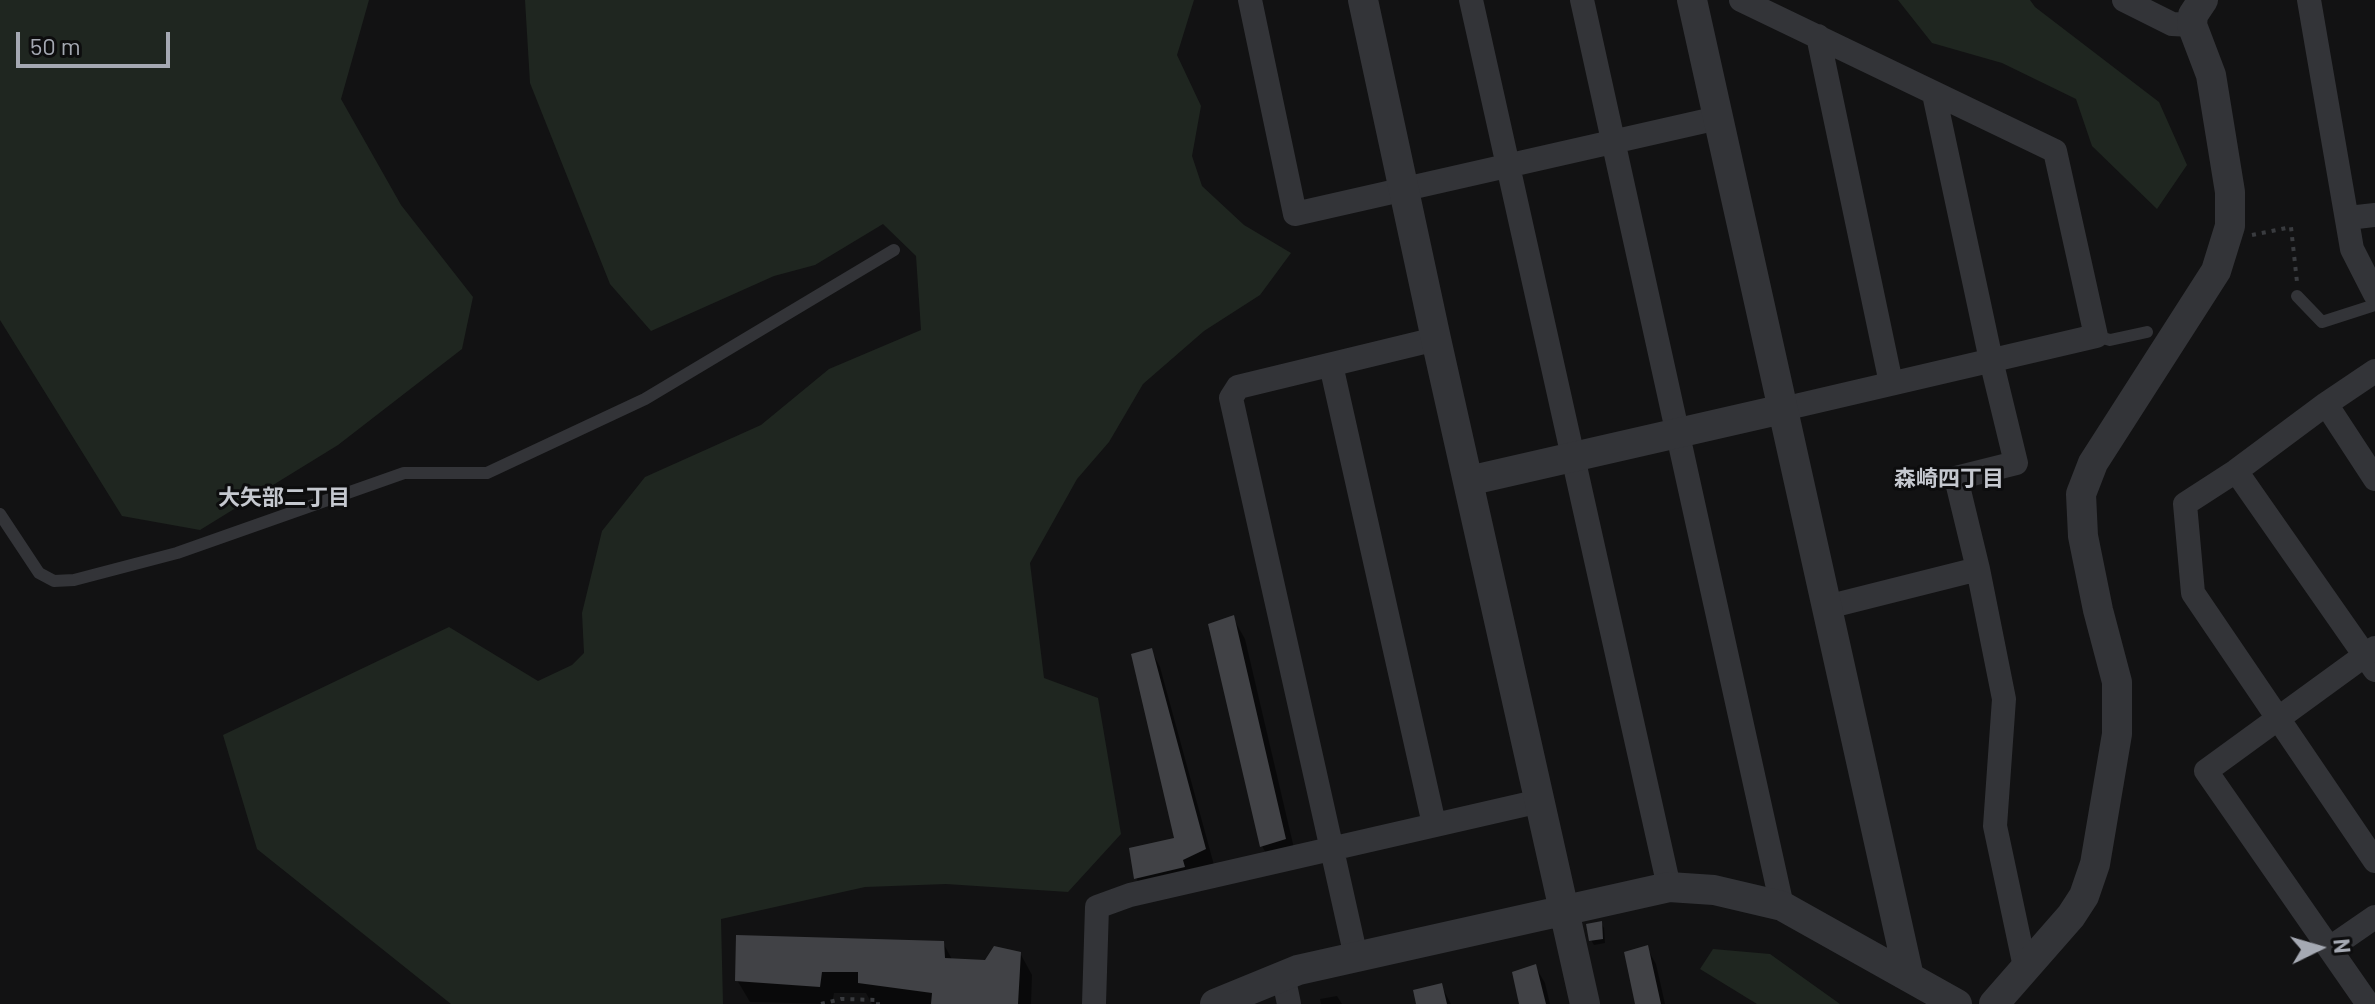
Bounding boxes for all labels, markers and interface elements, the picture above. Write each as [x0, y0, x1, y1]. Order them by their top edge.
scale bar [20, 16, 174, 66]
text: 50 m [30, 31, 81, 60]
district label: 森崎四丁目 [1894, 466, 2004, 492]
district label: 大矢部二丁目 [218, 485, 350, 511]
north arrow [2279, 908, 2359, 988]
text: N [2329, 937, 2356, 954]

